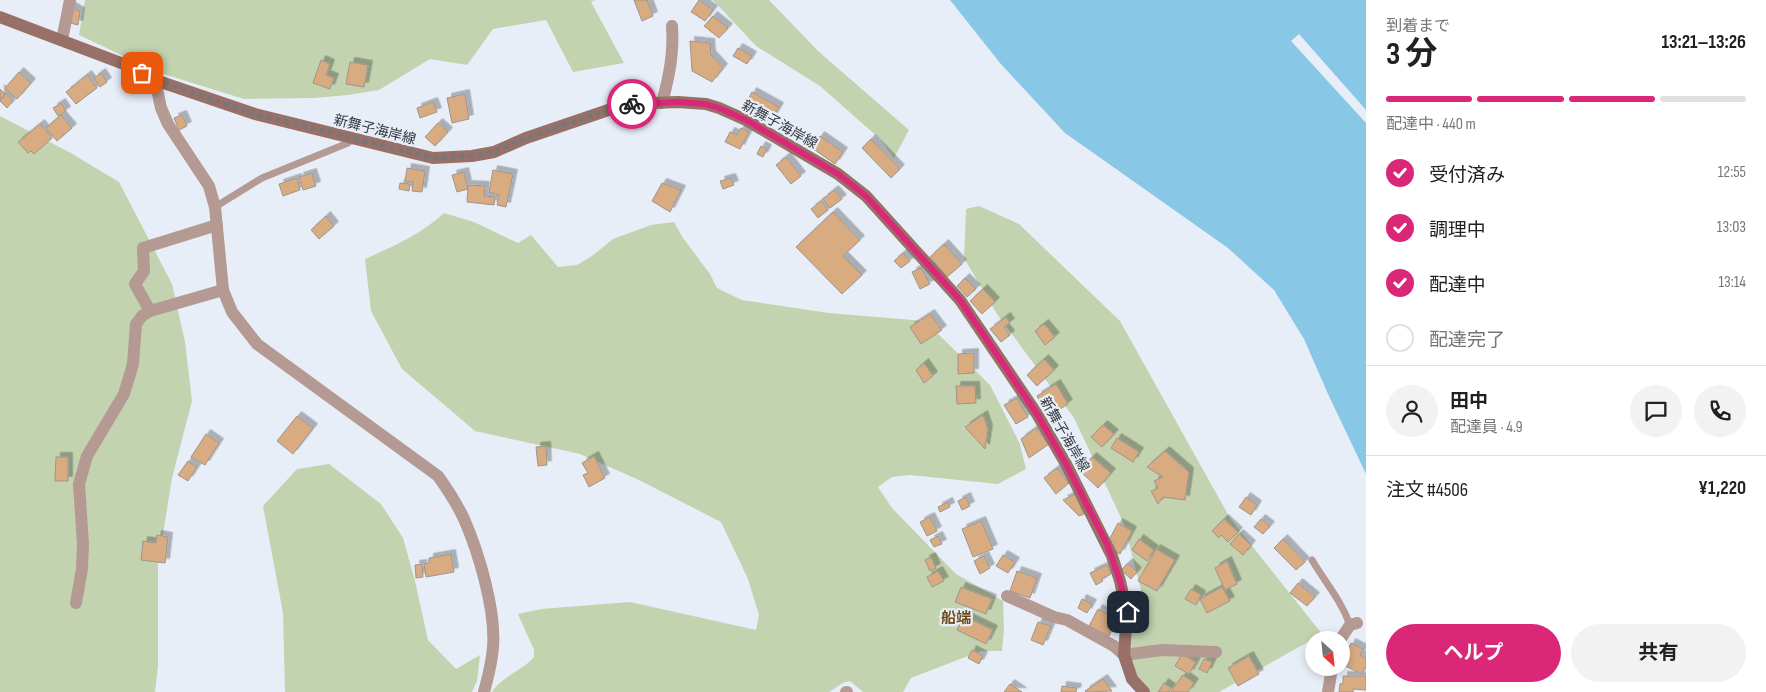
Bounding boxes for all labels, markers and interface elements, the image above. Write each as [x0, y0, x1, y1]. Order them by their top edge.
text: 到着まで [1386, 17, 1450, 36]
text: 13:21–13:26 [1662, 31, 1746, 54]
text: 3 分 [1386, 35, 1437, 74]
pin [121, 52, 163, 94]
icon: bag [128, 59, 156, 87]
courier [607, 79, 657, 129]
icon: bike [618, 90, 646, 118]
street label: 新舞子海岸線 [739, 97, 821, 152]
street label: 新舞子海岸線 [332, 111, 418, 148]
text: 配達中 · 440 m [1386, 115, 1476, 134]
icon: check [1386, 159, 1414, 187]
text: 12:55 [1718, 163, 1746, 182]
text: 受付済み [1429, 164, 1505, 187]
icon: check [1386, 214, 1414, 242]
text: 13:03 [1717, 218, 1746, 237]
text: 調理中 [1429, 219, 1486, 242]
icon: check [1386, 269, 1414, 297]
text: 13:14 [1718, 273, 1746, 292]
text: 配達中 [1429, 274, 1486, 297]
text: 配達完了 [1429, 329, 1505, 352]
button: person [1386, 385, 1438, 437]
button: chat [1630, 385, 1682, 437]
button: phone [1694, 385, 1746, 437]
text: 田中 [1450, 390, 1488, 413]
street label: 新舞子海岸線 [1036, 394, 1093, 475]
text: 配達員 · 4.9 [1450, 418, 1523, 437]
text: ¥1,220 [1698, 477, 1746, 500]
text: 注文 #4506 [1386, 479, 1468, 502]
pin [1107, 591, 1149, 633]
icon: home [1114, 598, 1142, 626]
district label: 船端 [941, 609, 971, 628]
button: ヘルプ [1386, 624, 1561, 682]
button: 共有 [1571, 624, 1746, 682]
north arrow [1305, 631, 1350, 676]
map controls [1305, 631, 1350, 676]

